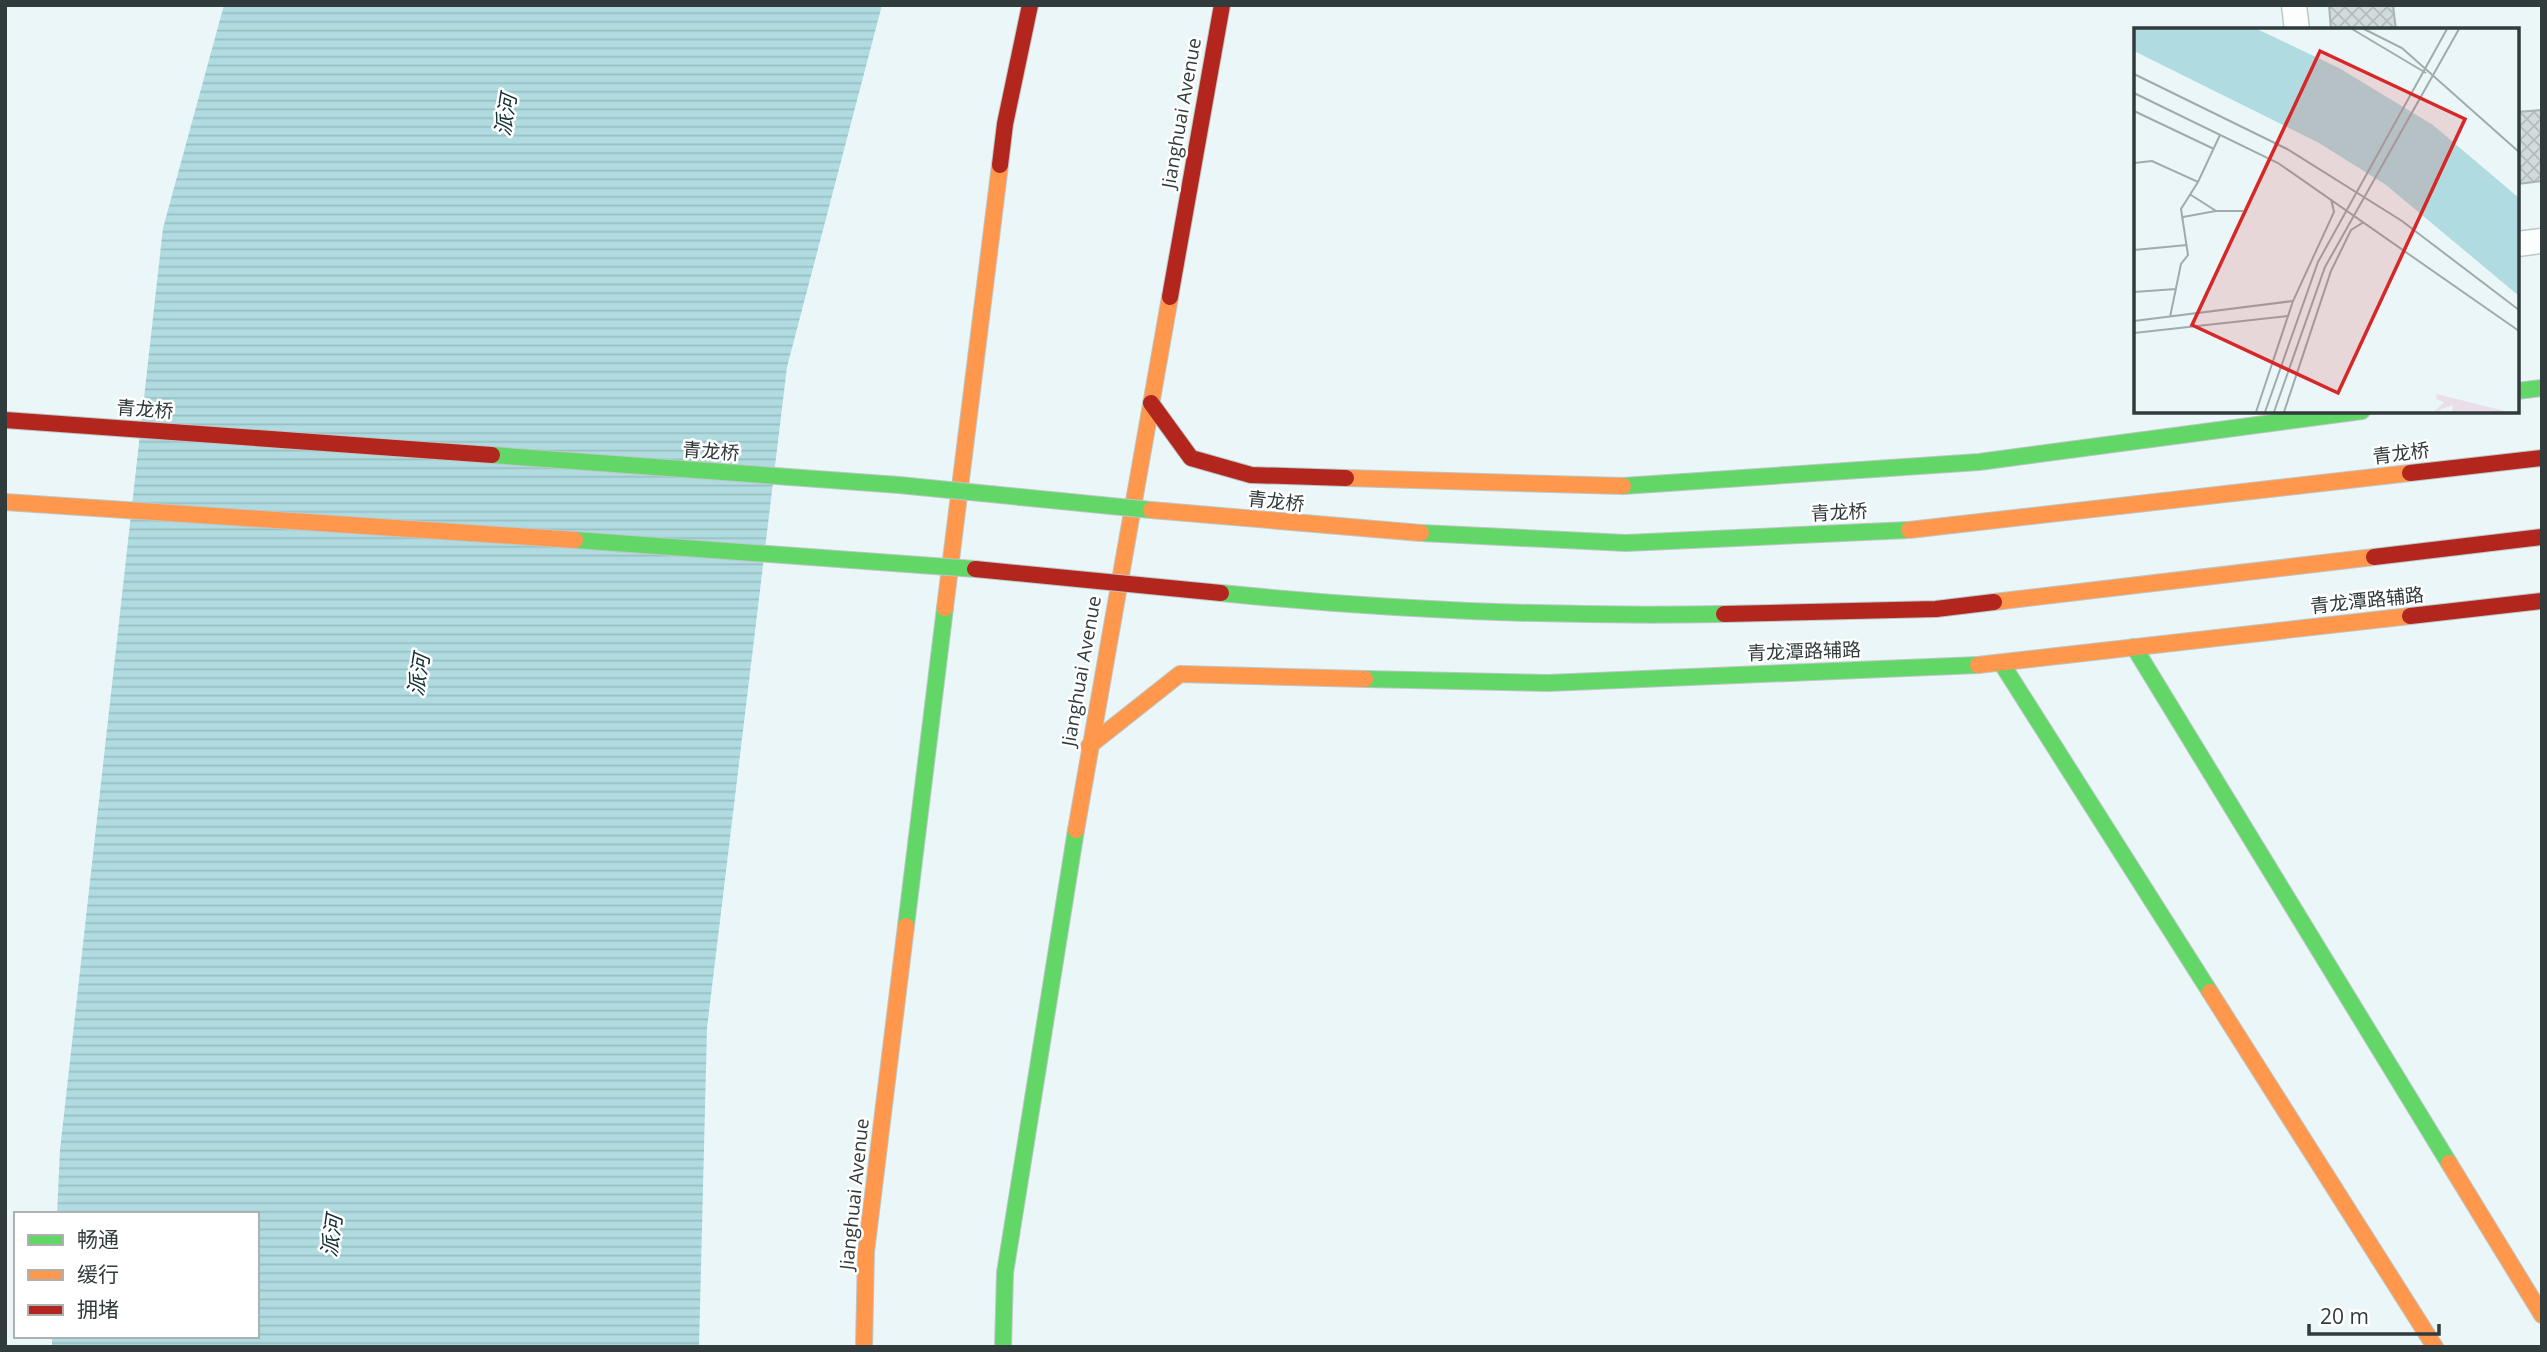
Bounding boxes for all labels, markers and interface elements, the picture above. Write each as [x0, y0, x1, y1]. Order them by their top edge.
inset map [2134, 28, 2519, 413]
street label: Jianghuai Avenue [1155, 36, 1207, 192]
water label: 派河 [488, 88, 523, 138]
street label: 青龙桥 [116, 394, 174, 424]
street label: 青龙桥 [682, 436, 740, 466]
street label: 青龙桥 [2371, 437, 2431, 469]
street label: 青龙桥 [1246, 485, 1306, 517]
street label: 青龙桥 [1810, 498, 1868, 526]
street label: 青龙潭路辅路 [2309, 581, 2425, 619]
street label: Jianghuai Avenue [1055, 594, 1107, 750]
street label: 青龙潭路辅路 [1747, 636, 1861, 666]
water label: 派河 [401, 648, 436, 698]
street label: Jianghuai Avenue [833, 1117, 875, 1273]
water label: 派河 [314, 1209, 348, 1259]
legend [14, 1212, 259, 1338]
text: 畅通 [77, 1225, 119, 1253]
text: 缓行 [77, 1260, 119, 1288]
scale bar [2309, 1292, 2438, 1336]
text: 拥堵 [77, 1295, 119, 1323]
text: 20 m [2320, 1302, 2369, 1330]

